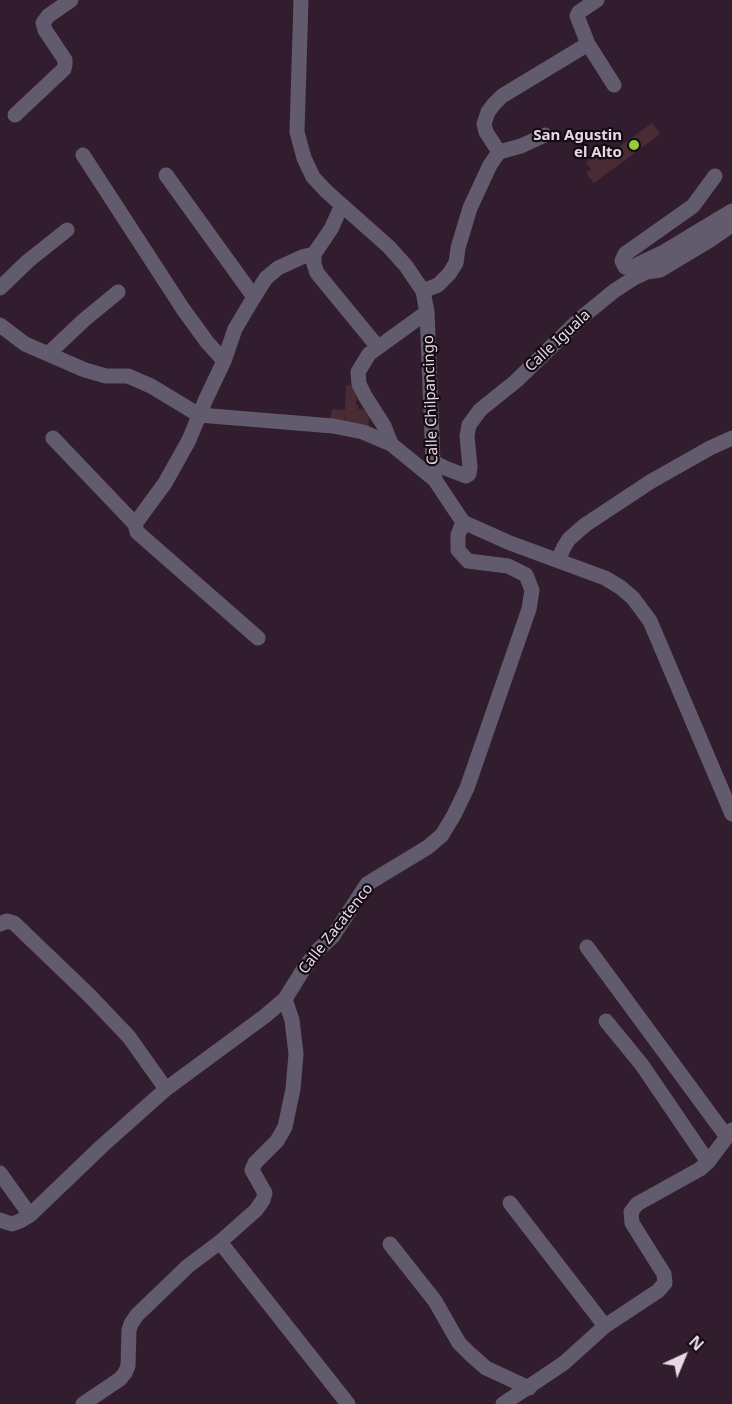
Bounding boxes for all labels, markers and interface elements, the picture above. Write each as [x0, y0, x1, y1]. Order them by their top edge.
place label: San Agustin el Alto [533, 127, 622, 162]
marker: San Agustin el Alto [627, 138, 641, 152]
street label: Calle Iguala [522, 306, 594, 376]
street label: Calle Chilpancingo [420, 335, 442, 465]
street label: Calle Zacatenco [295, 880, 377, 978]
north arrow [654, 1326, 714, 1386]
text: N [684, 1331, 709, 1355]

